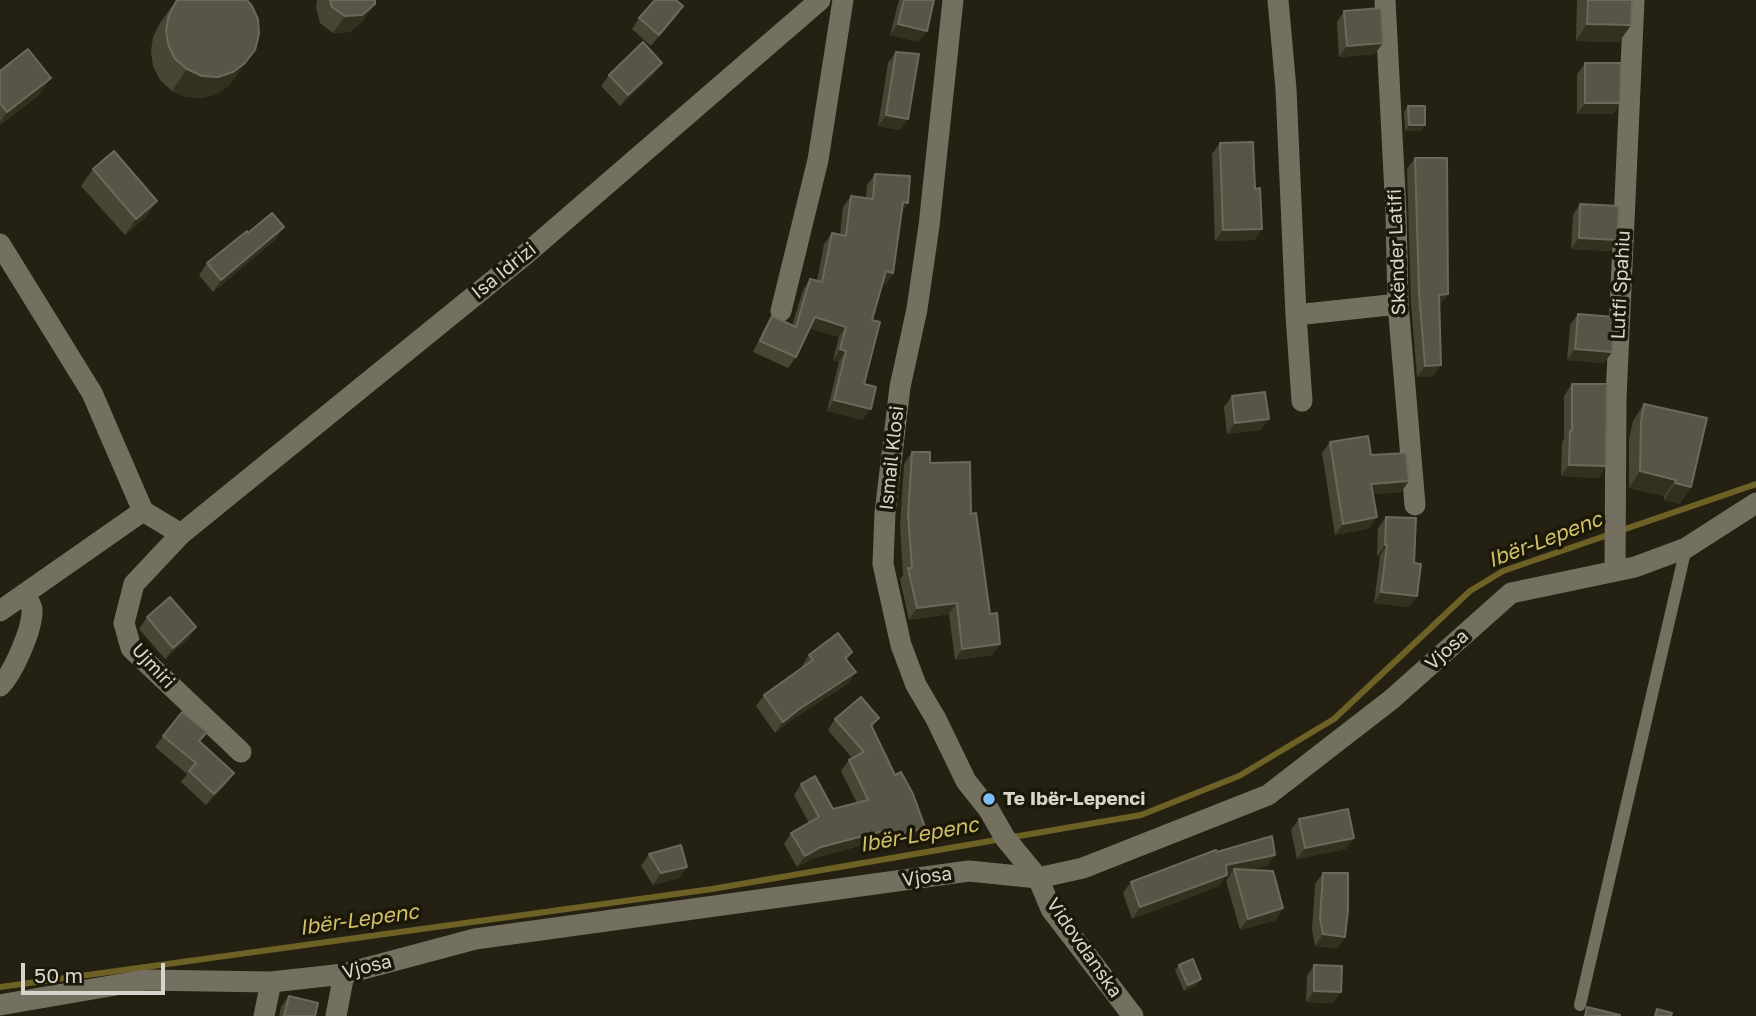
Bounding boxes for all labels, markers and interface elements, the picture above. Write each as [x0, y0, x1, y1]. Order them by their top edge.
street label: Skënder Latifi [1383, 188, 1411, 316]
street label: Lutfi Spahiu [1607, 230, 1635, 340]
street label: Isa Idrizi [467, 238, 541, 304]
street label: Ismail Klosi [875, 405, 909, 511]
water label: Ibër-Lepenc [1484, 507, 1606, 573]
street label: Vjosa [1421, 625, 1473, 675]
street label: Ujmiri [126, 639, 180, 693]
place label: Te Ibër-Lepenci [1003, 788, 1145, 810]
marker: Te Ibër-Lepenci [981, 791, 997, 807]
water label: Ibër-Lepenc [858, 812, 980, 858]
street label: Vjosa [901, 862, 953, 892]
street label: Vidovdanska [1041, 894, 1127, 1002]
water label: Ibër-Lepenc [298, 899, 420, 941]
scale bar [24, 950, 168, 994]
street label: Vjosa [340, 950, 394, 984]
text: 50 m [34, 962, 83, 988]

